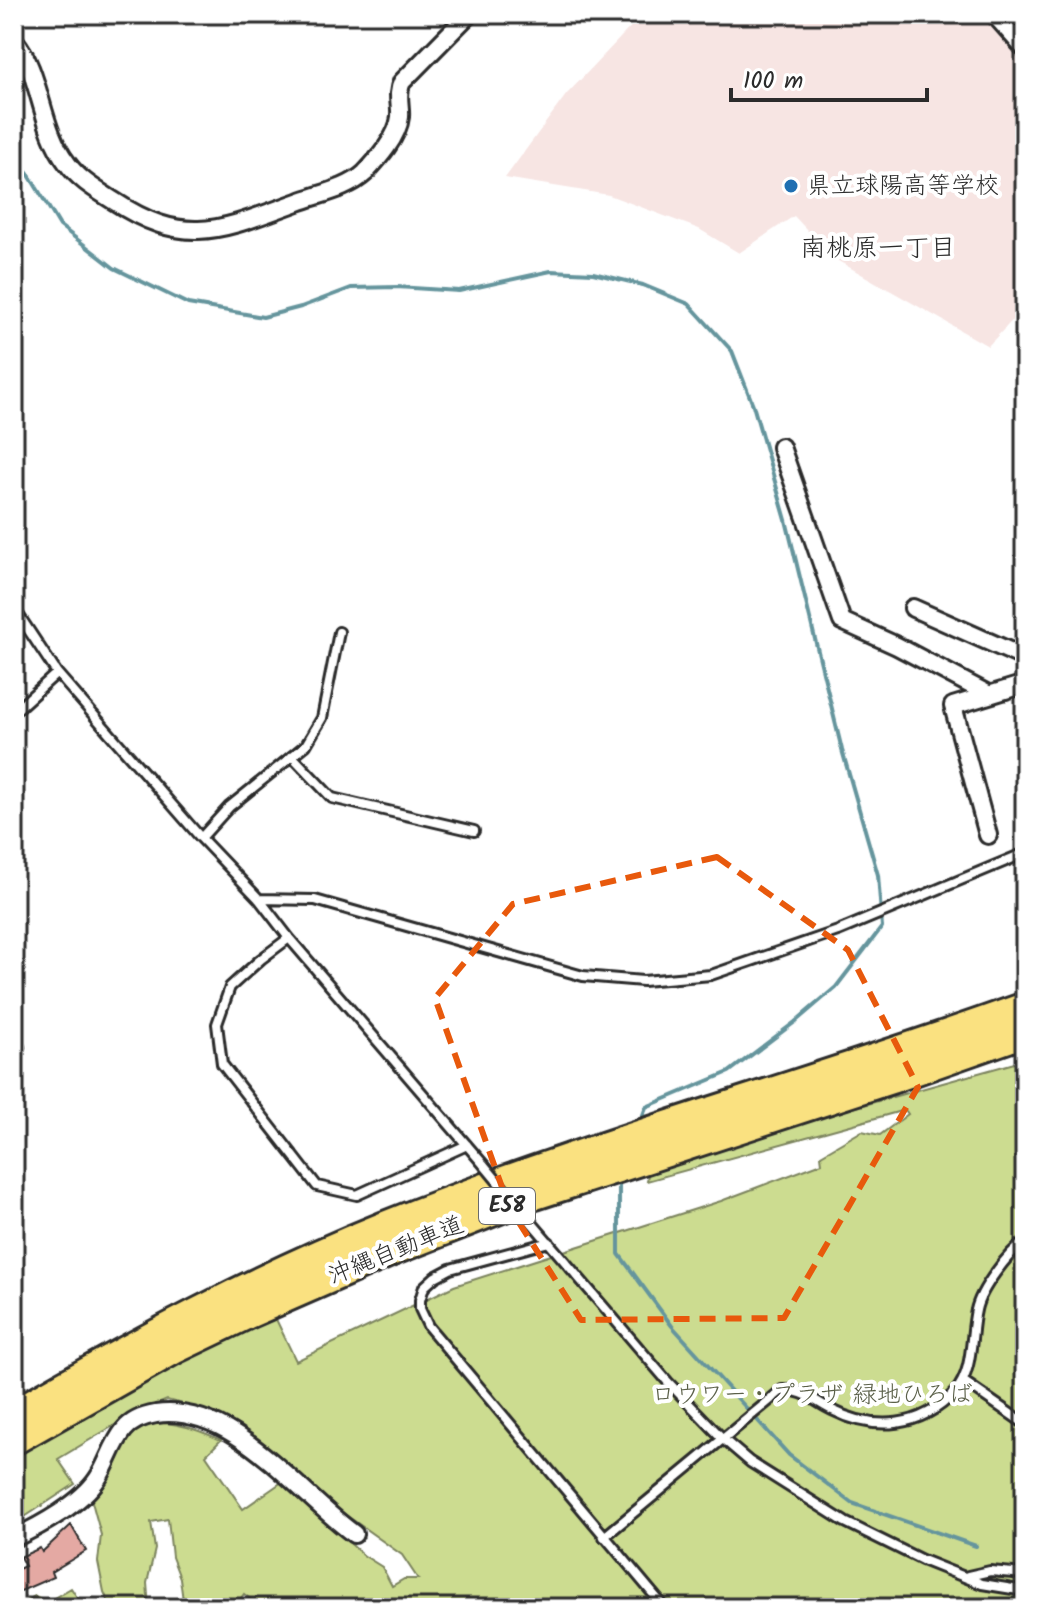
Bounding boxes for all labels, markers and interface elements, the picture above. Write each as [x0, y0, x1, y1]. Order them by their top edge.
scale bar [731, 52, 927, 102]
text: 100 m [743, 62, 803, 101]
place label: 県立球陽高等学校 [807, 167, 999, 206]
marker: 県立球陽高等学校 [782, 177, 800, 195]
district label: 南桃原一丁目 [800, 228, 956, 270]
road number: E58 [479, 1188, 535, 1224]
street label: 沖縄自動車道 [322, 1206, 470, 1296]
park label: ロウワー・プラザ 緑地ひろば [651, 1376, 973, 1415]

